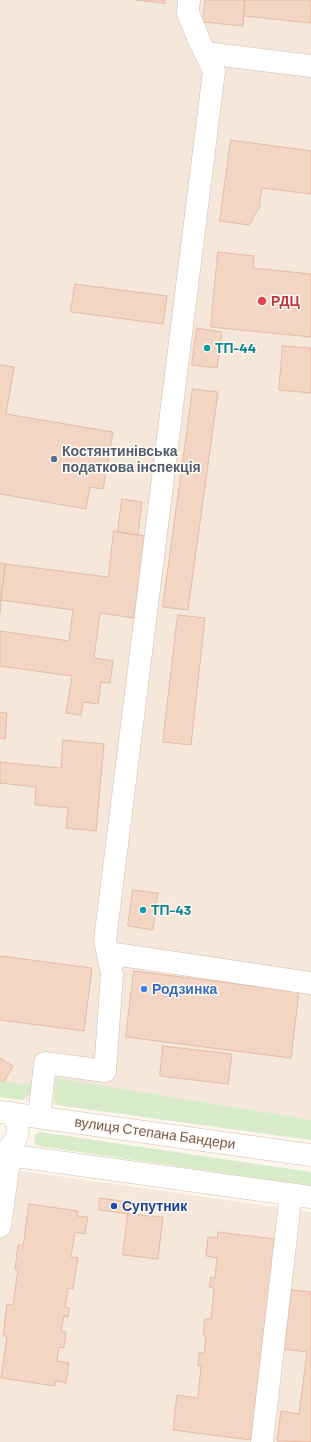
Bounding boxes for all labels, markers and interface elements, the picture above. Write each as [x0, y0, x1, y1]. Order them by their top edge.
place label: РДЦ [271, 293, 300, 309]
marker: РДЦ [256, 295, 268, 307]
place label: ТП-44 [215, 340, 256, 356]
marker: ТП-44 [202, 343, 212, 353]
place label: Костянтинівська податкова інспекція [62, 443, 201, 476]
marker: Костянтинівська податкова інспекція [49, 454, 59, 464]
place label: ТП-43 [151, 902, 191, 918]
marker: ТП-43 [138, 905, 148, 915]
place label: Родзинка [152, 981, 217, 997]
marker: Родзинка [139, 984, 149, 994]
street label: вулиця Степана Бандери [73, 1113, 237, 1153]
place label: Супутник [122, 1198, 187, 1214]
marker: Супутник [109, 1201, 119, 1211]

